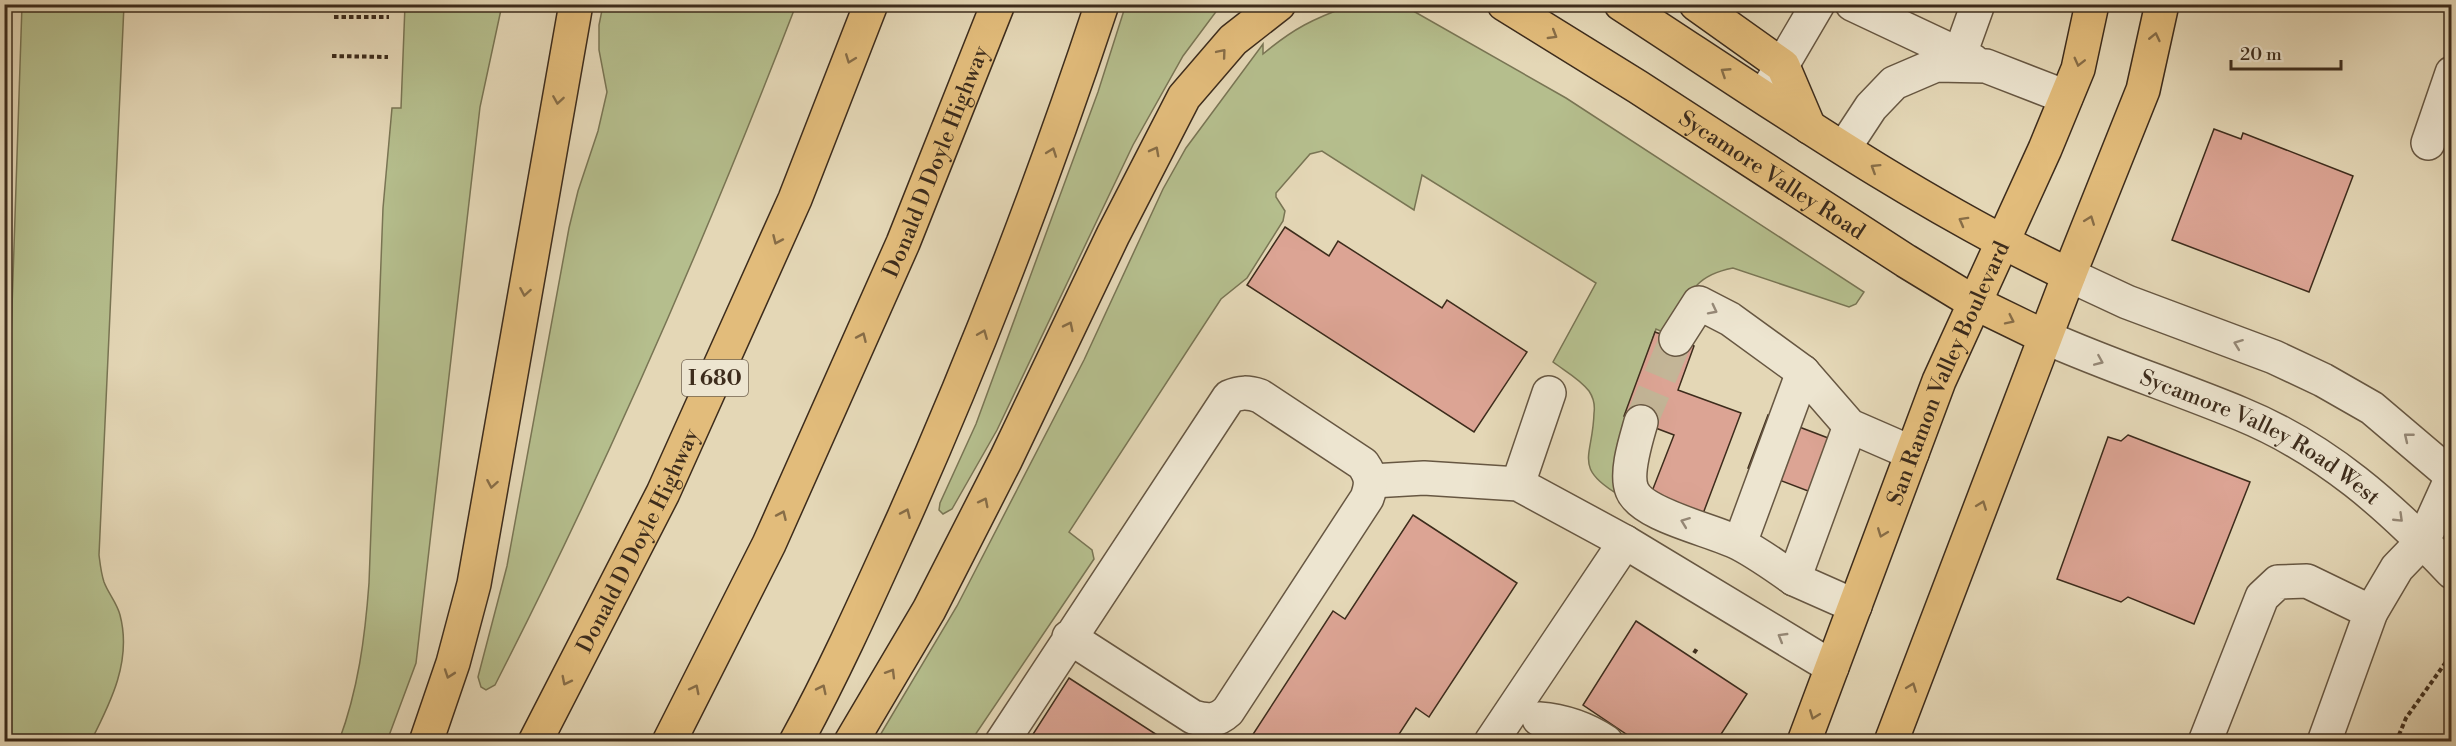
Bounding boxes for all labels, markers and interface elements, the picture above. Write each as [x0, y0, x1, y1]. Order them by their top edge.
one-way arrow [1547, 28, 1557, 39]
one-way arrow [2148, 32, 2161, 42]
scale bar [2231, 33, 2340, 71]
street label: Donald D Doyle Highway [877, 42, 995, 282]
text: 20 m [2240, 43, 2282, 66]
one-way arrow [1215, 49, 1226, 60]
one-way arrow [844, 53, 857, 64]
one-way arrow [2074, 56, 2087, 66]
one-way arrow [1721, 68, 1732, 79]
one-way arrow [552, 94, 565, 104]
street label: Sycamore Valley Road [1673, 105, 1870, 246]
one-way arrow [1045, 147, 1058, 158]
one-way arrow [1148, 147, 1159, 157]
one-way arrow [1871, 163, 1881, 175]
one-way arrow [2083, 215, 2095, 226]
one-way arrow [1959, 217, 1969, 228]
one-way arrow [772, 234, 784, 245]
street label: San Ramon Valley Boulevard [1882, 237, 2016, 509]
one-way arrow [519, 287, 532, 297]
one-way arrow [1707, 303, 1718, 315]
one-way arrow [2004, 313, 2015, 325]
one-way arrow [1062, 322, 1074, 333]
one-way arrow [976, 329, 988, 340]
one-way arrow [854, 332, 866, 343]
one-way arrow [2233, 339, 2244, 351]
one-way arrow [2092, 354, 2103, 366]
road number: I 680 [682, 360, 748, 396]
street label: Sycamore Valley Road West [2136, 364, 2385, 511]
street label: Donald D Doyle Highway [571, 424, 705, 658]
one-way arrow [2403, 433, 2414, 444]
one-way arrow [486, 479, 499, 489]
one-way arrow [977, 497, 989, 508]
one-way arrow [1975, 500, 1987, 511]
one-way arrow [898, 509, 910, 520]
one-way arrow [775, 510, 787, 521]
one-way arrow [2392, 511, 2402, 522]
one-way arrow [1680, 517, 1691, 529]
one-way arrow [1877, 527, 1890, 537]
one-way arrow [1778, 632, 1788, 644]
one-way arrow [444, 668, 457, 679]
one-way arrow [884, 669, 896, 679]
one-way arrow [562, 675, 574, 686]
one-way arrow [1905, 682, 1918, 693]
one-way arrow [688, 685, 700, 696]
one-way arrow [815, 685, 826, 696]
one-way arrow [1808, 709, 1821, 720]

